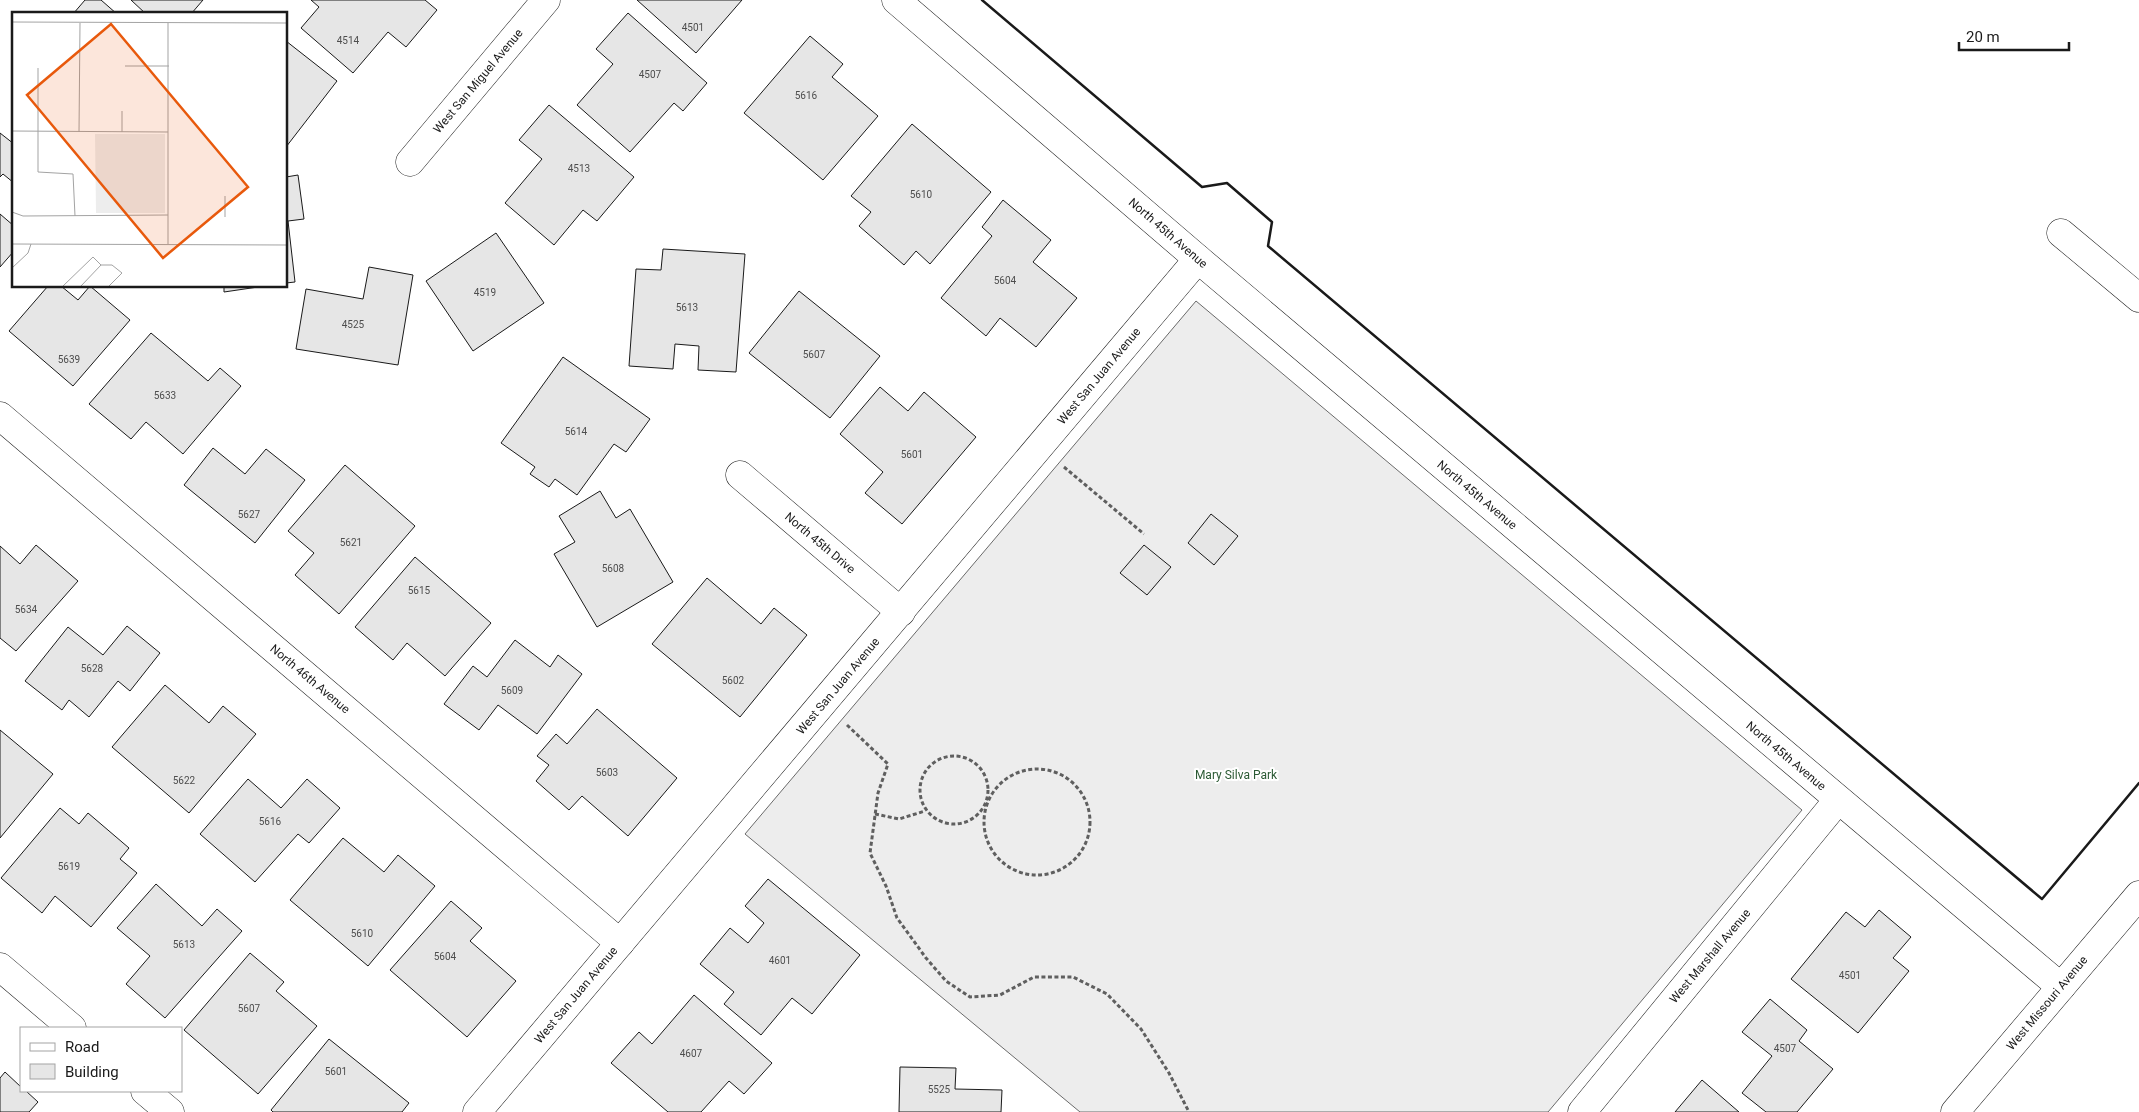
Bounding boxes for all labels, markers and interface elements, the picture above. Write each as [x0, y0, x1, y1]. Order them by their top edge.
inset map [12, 12, 288, 288]
scale bar [1959, 20, 2069, 52]
house number: 4501 [682, 22, 704, 33]
street label: West San Miguel Avenue [430, 26, 526, 136]
text: 20 m [1966, 28, 2000, 46]
house number: 4514 [337, 35, 360, 46]
house number: 4507 [639, 69, 662, 80]
house number: 5616 [795, 90, 818, 101]
house number: 4513 [568, 163, 590, 174]
house number: 5610 [910, 189, 933, 200]
street label: North 45th Avenue [1126, 195, 1210, 271]
house number: 5604 [994, 275, 1017, 286]
house number: 4519 [474, 287, 496, 298]
house number: 5613 [676, 302, 698, 313]
house number: 4525 [342, 319, 365, 330]
street label: West San Juan Avenue [1054, 325, 1144, 427]
house number: 5607 [803, 349, 826, 360]
house number: 5639 [58, 354, 80, 365]
house number: 5633 [154, 390, 176, 401]
house number: 5614 [565, 426, 588, 437]
house number: 5601 [901, 449, 923, 460]
street label: North 45th Avenue [1434, 458, 1520, 532]
house number: 5627 [238, 509, 261, 520]
street label: North 45th Drive [782, 510, 858, 576]
house number: 5621 [340, 537, 362, 548]
house number: 5608 [602, 563, 625, 574]
house number: 5615 [408, 585, 431, 596]
house number: 5634 [15, 604, 38, 615]
street label: West San Juan Avenue [793, 635, 883, 737]
street label: North 46th Avenue [267, 642, 353, 716]
house number: 5628 [81, 663, 104, 674]
house number: 5602 [722, 675, 745, 686]
house number: 5609 [501, 685, 523, 696]
street label: North 45th Avenue [1743, 719, 1829, 793]
house number: 5603 [596, 767, 618, 778]
park label: Mary Silva Park [1195, 768, 1278, 782]
house number: 5622 [173, 775, 196, 786]
house number: 5616 [259, 816, 282, 827]
house number: 5619 [58, 861, 80, 872]
street label: West Marshall Avenue [1667, 906, 1753, 1006]
house number: 5610 [351, 928, 374, 939]
house number: 5613 [173, 939, 195, 950]
street label: West San Juan Avenue [531, 944, 621, 1046]
house number: 5604 [434, 951, 457, 962]
street label: West Missouri Avenue [2004, 953, 2090, 1053]
house number: 4601 [769, 955, 791, 966]
house number: 4501 [1839, 970, 1861, 981]
house number: 5607 [238, 1003, 261, 1014]
legend [20, 1027, 182, 1092]
text: Road [65, 1038, 99, 1056]
house number: 4507 [1774, 1043, 1797, 1054]
house number: 4607 [680, 1048, 703, 1059]
text: Building [65, 1063, 119, 1081]
house number: 5601 [325, 1066, 347, 1077]
house number: 5525 [928, 1084, 951, 1095]

